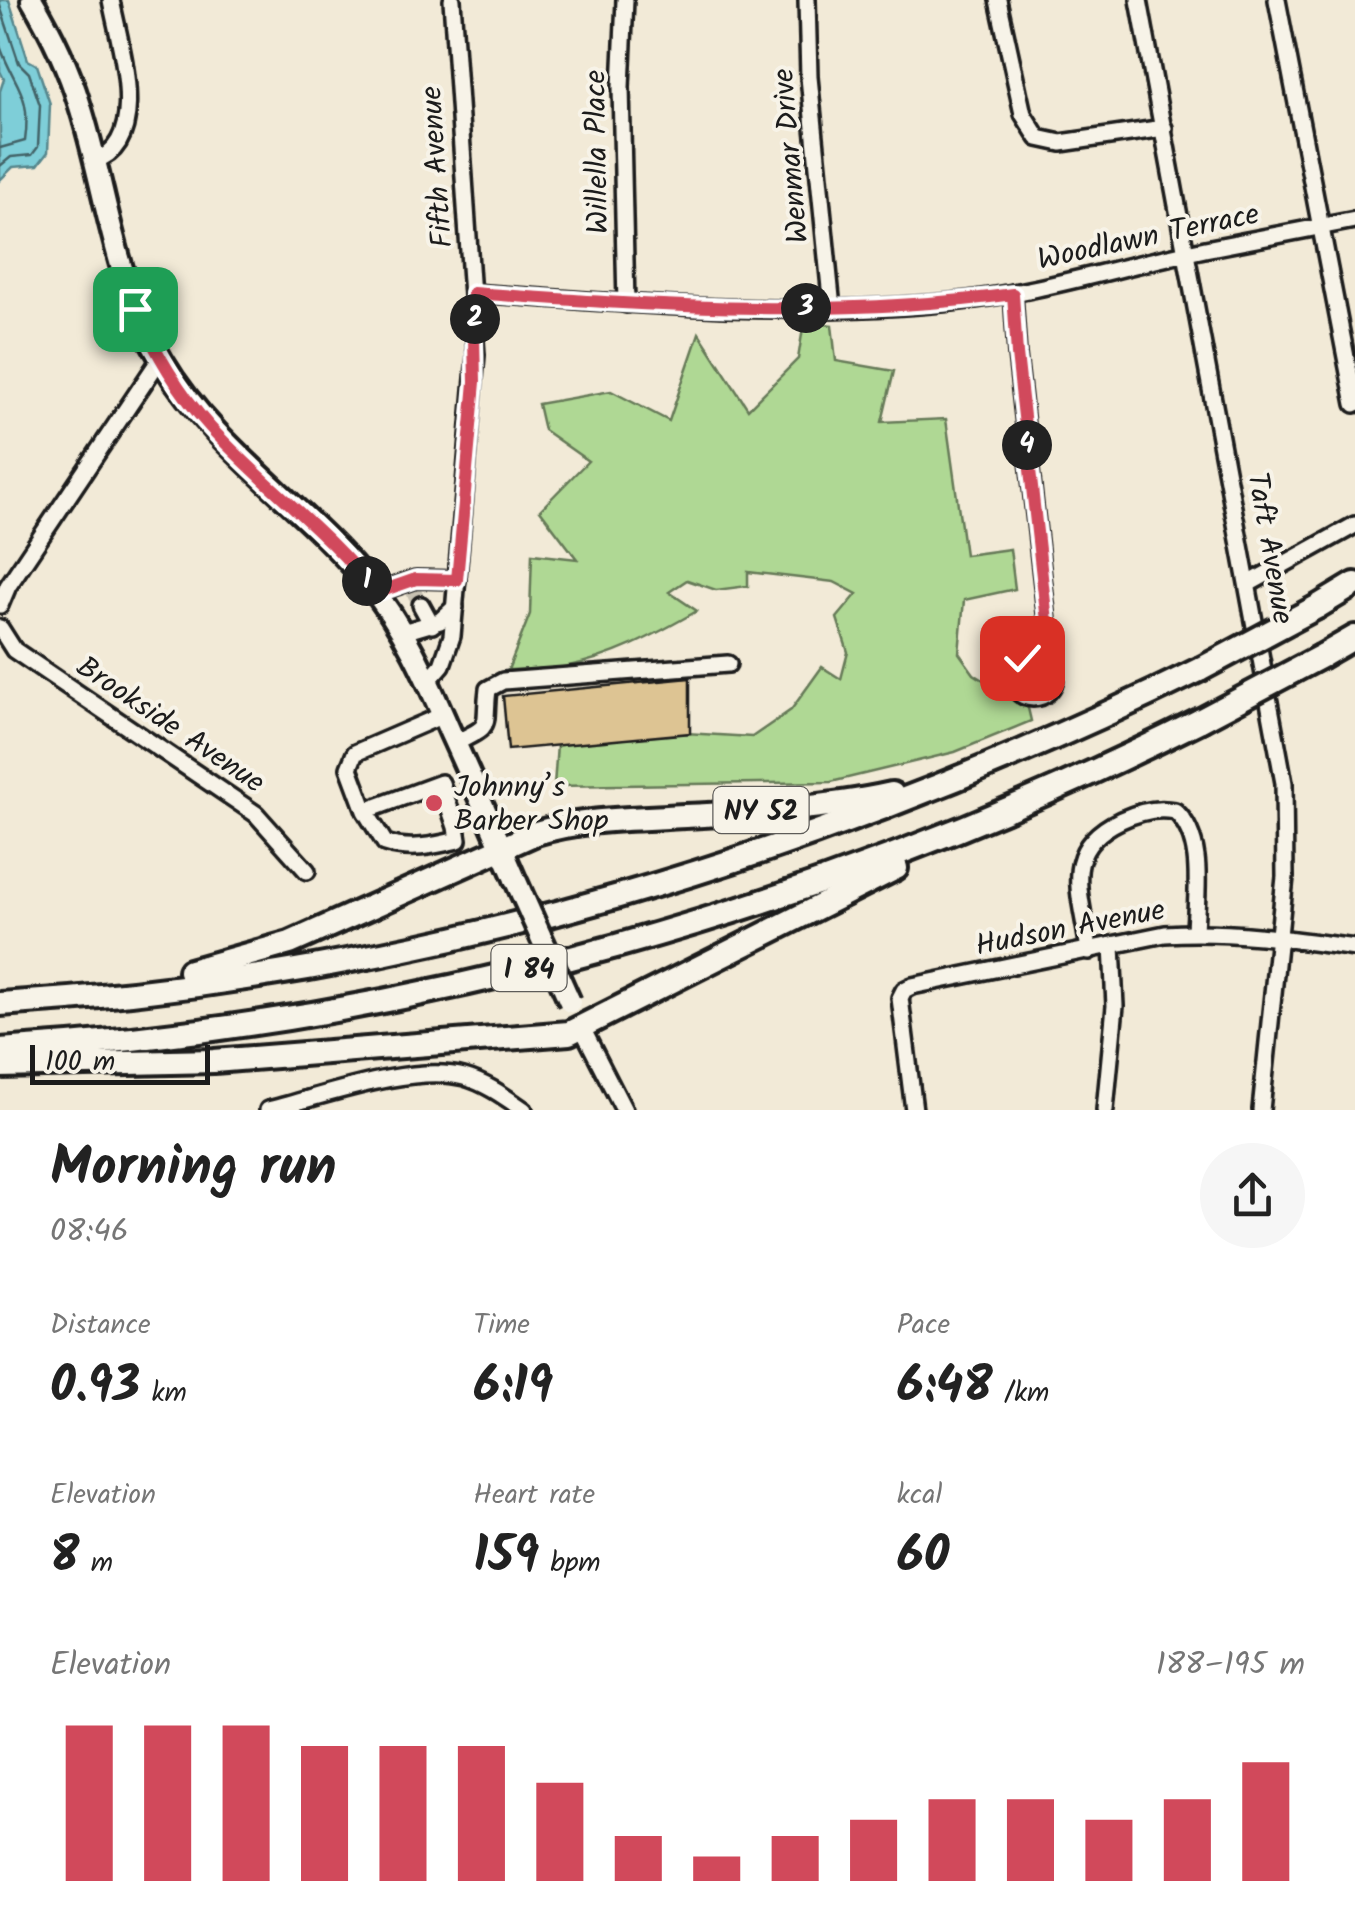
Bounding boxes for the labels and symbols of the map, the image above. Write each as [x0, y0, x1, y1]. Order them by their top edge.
street label: Wenmar Drive [760, 66, 824, 245]
street label: Willella Place [573, 69, 623, 234]
street label: Fifth Avenue [408, 84, 468, 249]
street label: Woodlawn Terrace [1033, 191, 1264, 285]
pin [93, 267, 178, 352]
pin: 3 [781, 283, 831, 333]
pin: 2 [450, 294, 500, 344]
pin: 4 [1002, 420, 1052, 470]
street label: Taft Avenue [1232, 469, 1306, 628]
pin: 1 [342, 556, 392, 606]
pin [980, 616, 1065, 701]
street label: Brookside Avenue [66, 645, 274, 807]
place label: Johnny’s Barber Shop [454, 764, 608, 846]
road number: NY 52 [714, 787, 808, 833]
marker: Johnny’s Barber Shop [423, 792, 445, 814]
street label: Hudson Avenue [971, 887, 1169, 971]
road number: I 84 [492, 945, 566, 991]
scale bar [30, 1040, 210, 1084]

